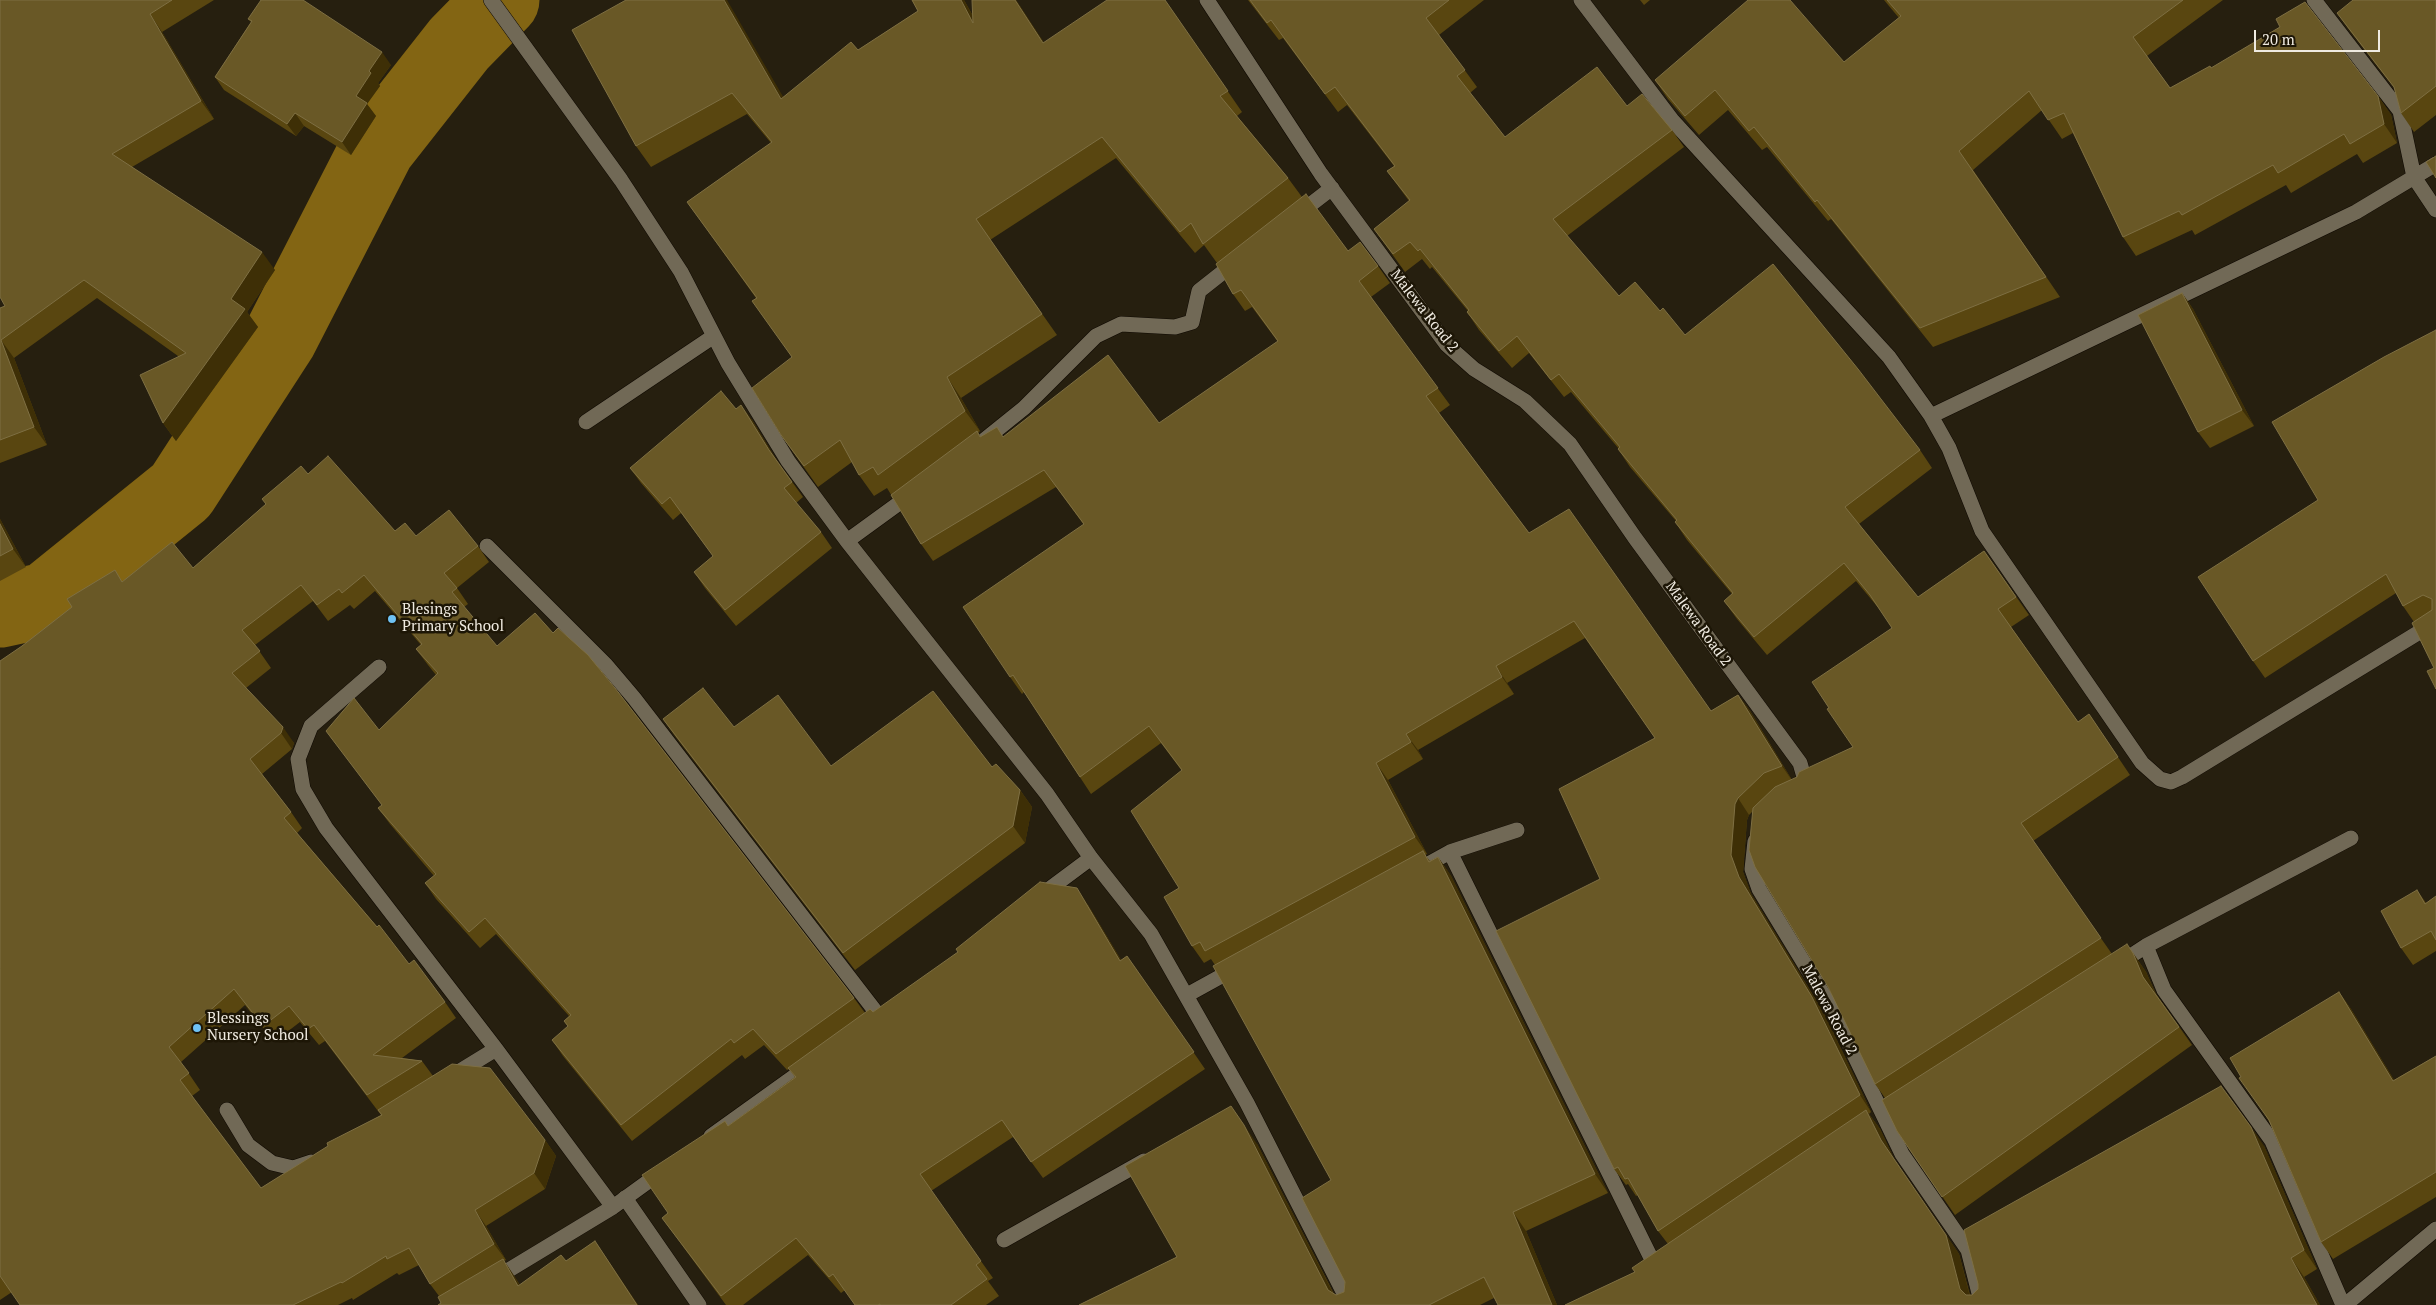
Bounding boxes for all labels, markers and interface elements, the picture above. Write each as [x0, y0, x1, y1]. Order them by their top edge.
scale bar [2256, 20, 2382, 52]
text: 20 m [2262, 29, 2295, 49]
street label: Malewa Road 2 [1386, 266, 1462, 356]
street label: Malewa Road 2 [1661, 578, 1735, 670]
place label: Blesings Primary School [402, 601, 504, 636]
marker: Blesings Primary School [386, 613, 398, 625]
street label: Malewa Road 2 [1798, 962, 1860, 1058]
place label: Blessings Nursery School [207, 1010, 309, 1045]
marker: Blessings Nursery School [191, 1022, 203, 1034]

